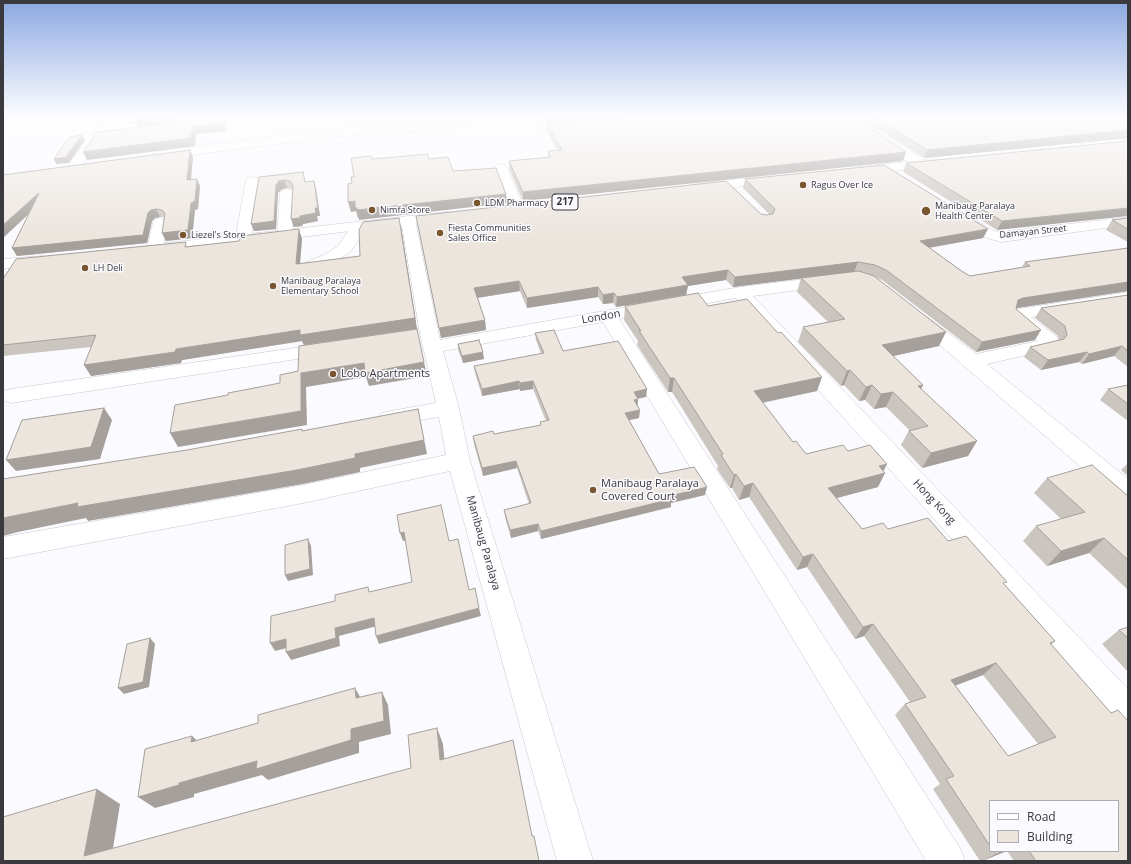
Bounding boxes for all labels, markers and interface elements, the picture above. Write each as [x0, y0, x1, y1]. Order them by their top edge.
marker: Ragus Over Ice [798, 180, 808, 190]
place label: Ragus Over Ice [811, 180, 873, 190]
road number: 217 [552, 194, 578, 210]
marker: LDM Pharmacy [472, 198, 482, 208]
place label: LDM Pharmacy [485, 198, 548, 208]
place label: Manibaug Paralaya Health Center [935, 201, 1015, 222]
marker: Nimfa Store [367, 205, 377, 215]
place label: Nimfa Store [380, 205, 430, 215]
marker: Manibaug Paralaya Health Center [920, 205, 932, 217]
place label: Fiesta Communities Sales Office [448, 223, 531, 244]
street label: Damayan Street [999, 223, 1067, 241]
marker: Fiesta Communities Sales Office [435, 228, 445, 238]
marker: Liezel's Store [178, 230, 188, 240]
place label: Liezel's Store [191, 230, 245, 240]
marker: LH Deli [80, 263, 90, 273]
place label: LH Deli [93, 263, 123, 273]
place label: Manibaug Paralaya Elementary School [281, 276, 361, 297]
marker: Manibaug Paralaya Elementary School [268, 281, 278, 291]
street label: London [581, 307, 621, 327]
place label: Lobo Apartments [341, 367, 430, 381]
marker: Lobo Apartments [328, 369, 338, 379]
place label: Manibaug Paralaya Covered Court [601, 477, 699, 503]
street label: Hong Kong [910, 477, 958, 527]
marker: Manibaug Paralaya Covered Court [588, 485, 598, 495]
street label: Manibaug Paralaya [463, 494, 503, 592]
legend [989, 800, 1119, 852]
text: Road [1027, 808, 1056, 825]
text: Building [1027, 828, 1072, 845]

